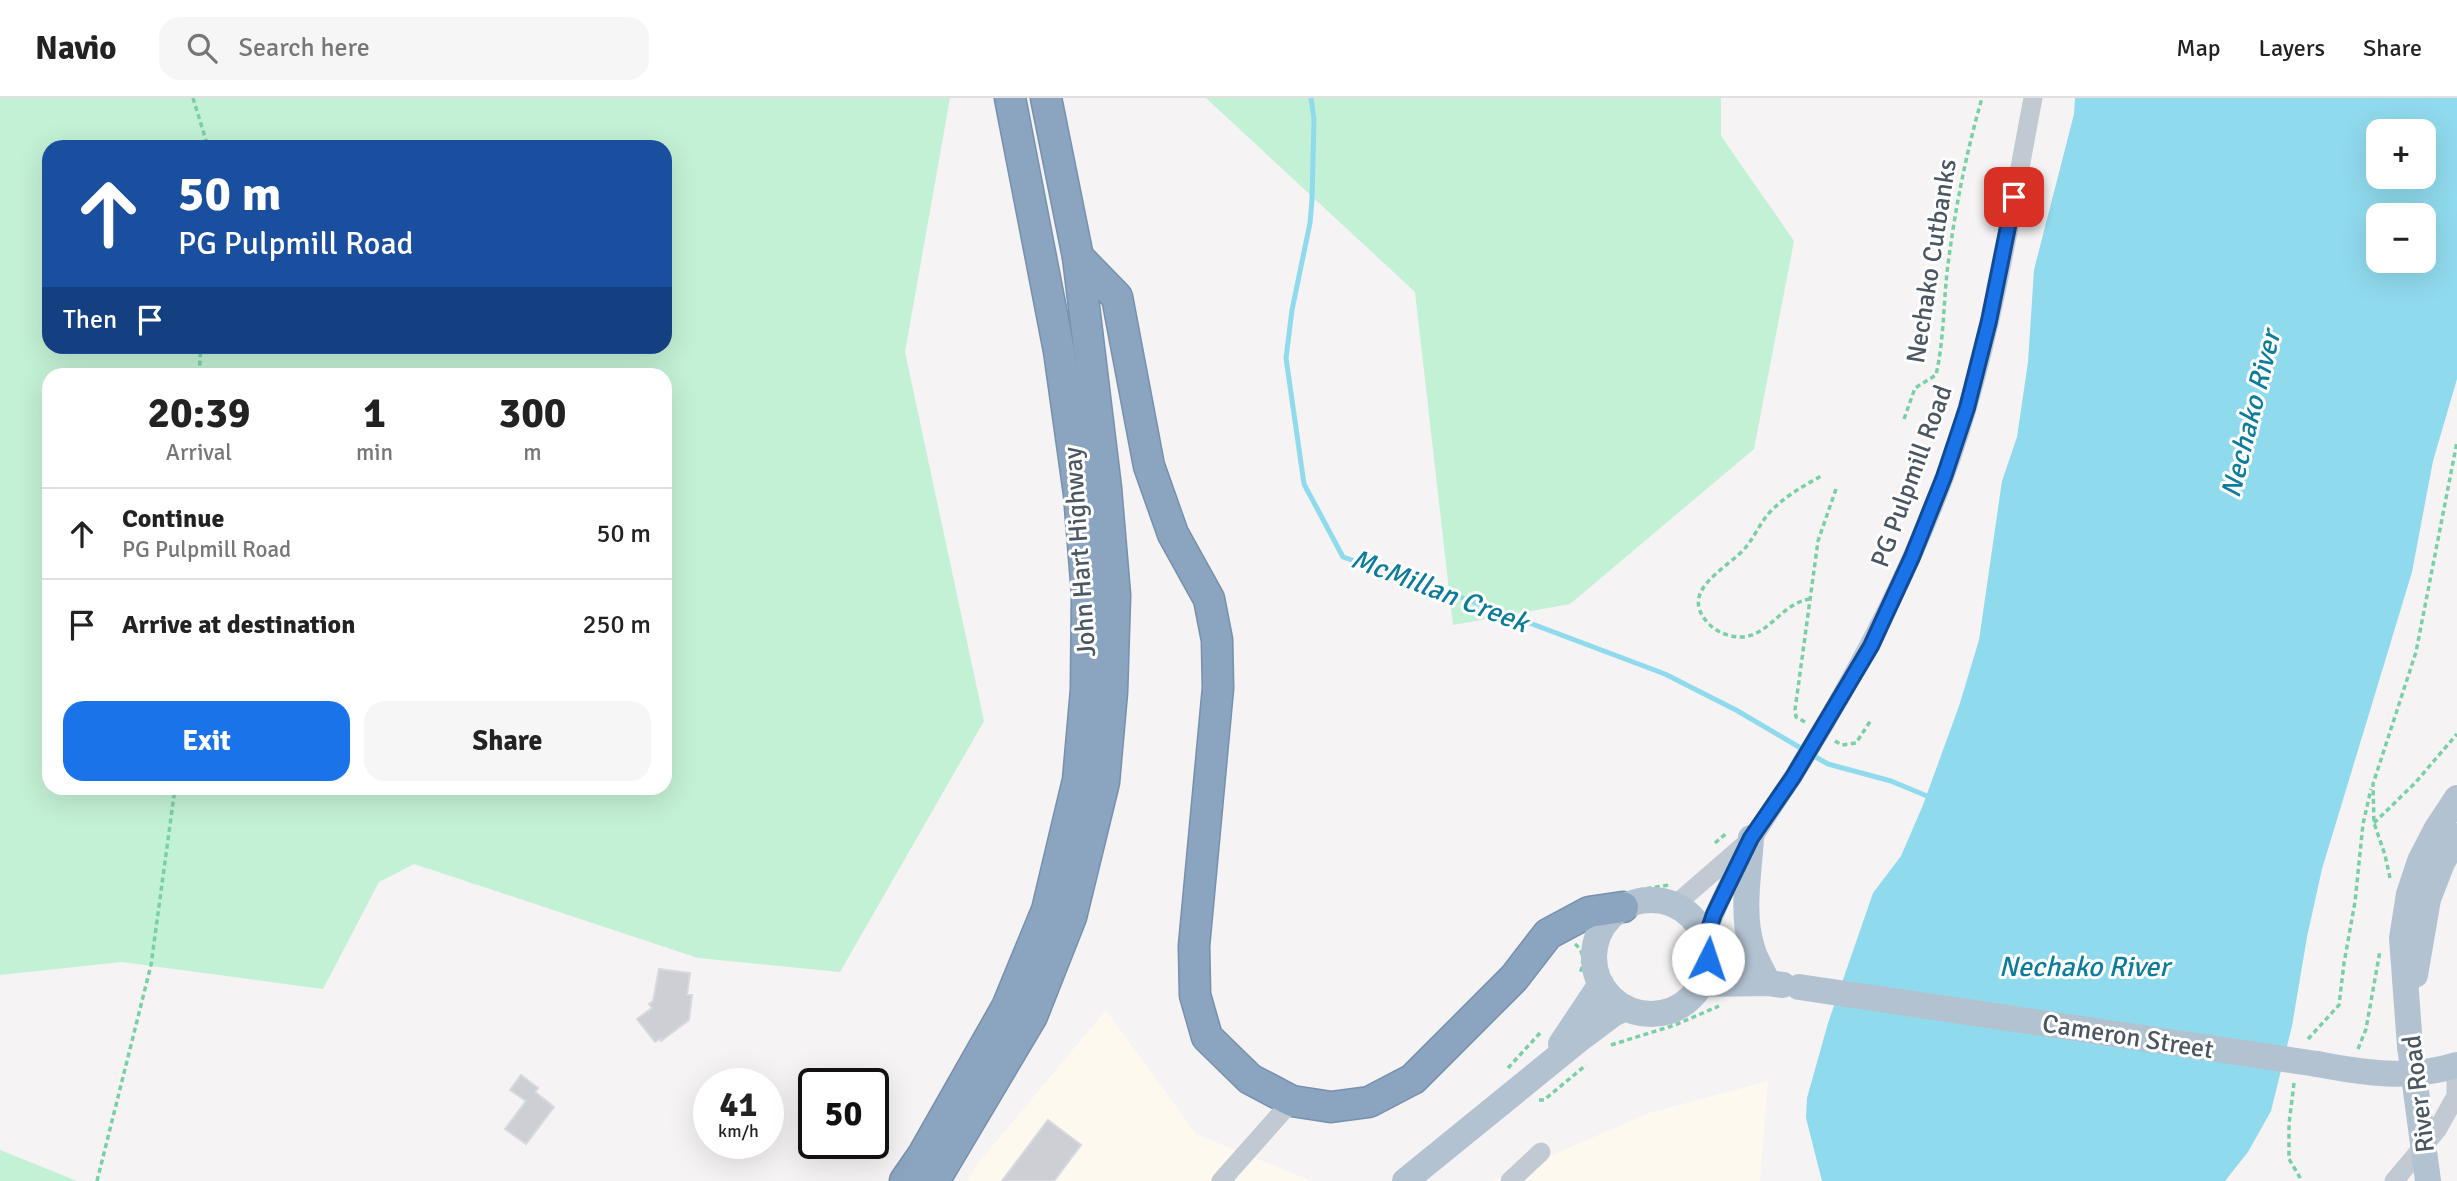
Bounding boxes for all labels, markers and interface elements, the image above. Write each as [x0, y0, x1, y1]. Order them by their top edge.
search box [159, 17, 649, 80]
text: Navio [35, 28, 117, 69]
icon: search [183, 29, 221, 67]
text: Search here [239, 32, 370, 64]
text: Map [2176, 33, 2221, 63]
text: Layers [2259, 33, 2325, 63]
text: Share [2363, 33, 2422, 63]
map controls [2366, 119, 2436, 273]
button: + [2366, 119, 2436, 189]
street label: Nechako Cutbanks [1900, 157, 1964, 366]
text: 50 m [178, 164, 281, 224]
pin [1984, 167, 2044, 227]
icon: ahead [63, 168, 154, 259]
icon: arrive [1995, 178, 2033, 216]
button: − [2366, 203, 2436, 273]
text: PG Pulpmill Road [178, 224, 414, 263]
icon: arrive [131, 301, 169, 339]
text: Then [63, 304, 117, 336]
water label: Nechako River [2214, 324, 2289, 501]
street label: PG Pulpmill Road [1864, 381, 1960, 572]
text: 20:39 [147, 388, 251, 439]
text: 1 [363, 388, 386, 439]
text: 300 [498, 388, 567, 439]
text: Arrival [166, 438, 232, 467]
text: min [356, 438, 393, 467]
text: m [523, 438, 542, 467]
street label: John Hart Highway [1057, 446, 1103, 658]
text: Continue [122, 503, 224, 535]
icon: ahead [63, 515, 101, 553]
text: 50 m [596, 518, 651, 550]
text: PG Pulpmill Road [122, 535, 291, 564]
water label: McMillan Creek [1346, 542, 1536, 641]
icon: arrive [63, 606, 101, 644]
text: Arrive at destination [122, 609, 355, 641]
text: 250 m [582, 609, 651, 641]
button: Exit [63, 701, 350, 781]
button: Share [364, 701, 651, 781]
position arrow [1671, 922, 1745, 996]
water label: Nechako River [1999, 950, 2173, 984]
street label: Cameron Street [2040, 1008, 2216, 1066]
street label: River Road [2396, 1033, 2442, 1154]
speed limit sign: 50 [798, 1068, 889, 1159]
text: 41 [720, 1083, 757, 1126]
text: km/h [718, 1120, 759, 1142]

